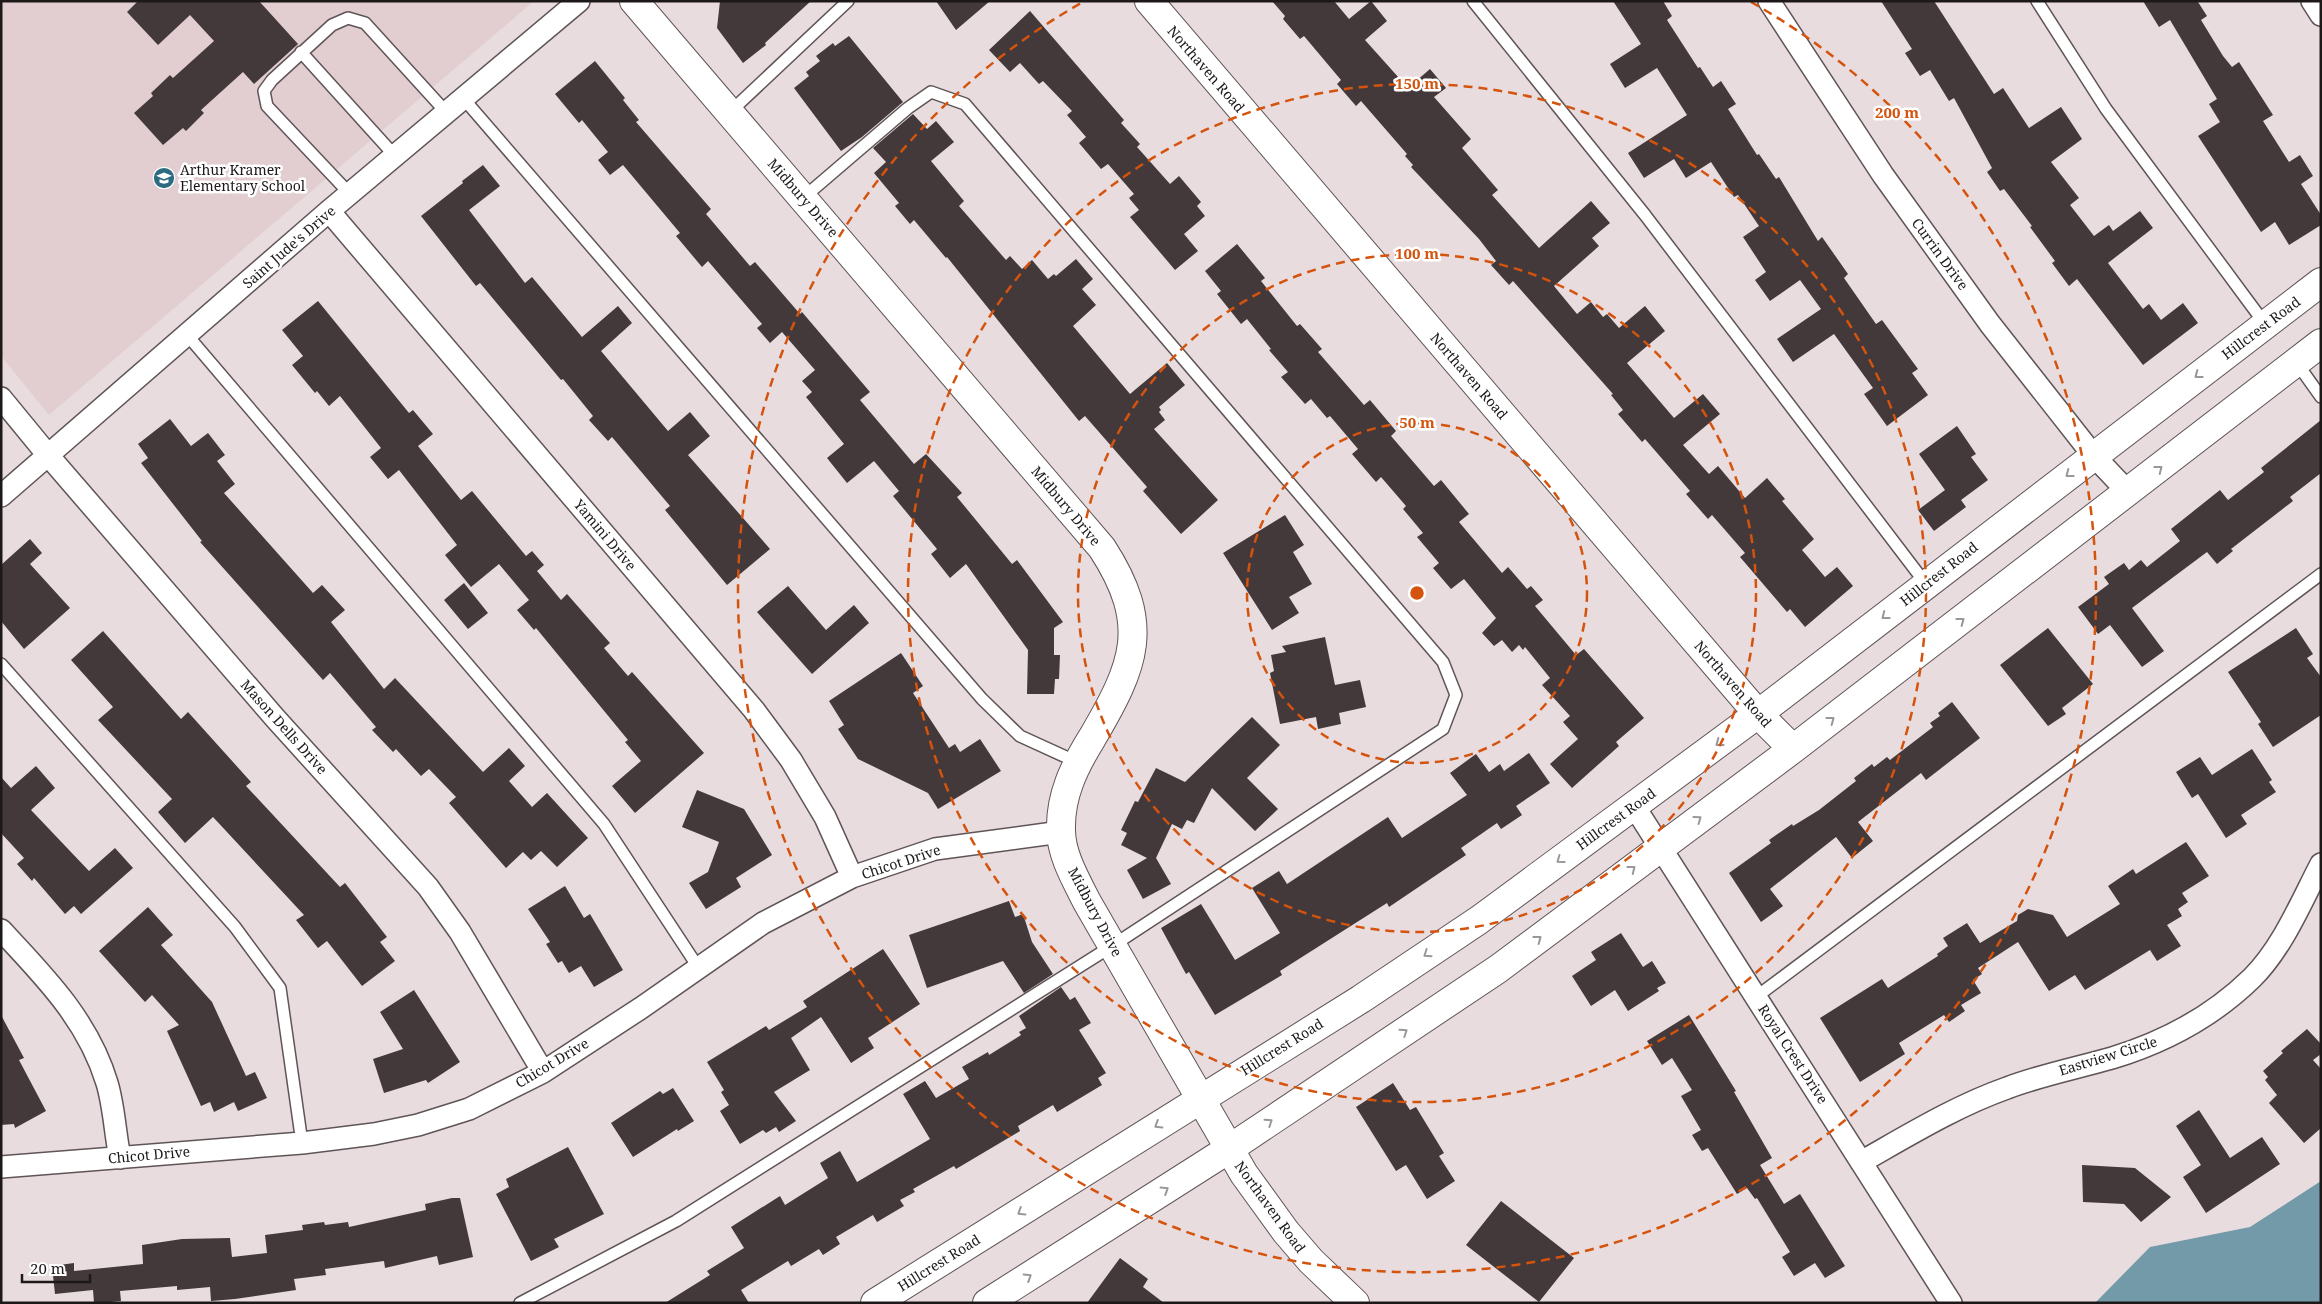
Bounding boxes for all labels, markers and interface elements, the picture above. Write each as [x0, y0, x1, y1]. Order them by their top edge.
street label: Northaven Road [1163, 21, 1250, 116]
text: 150 m [1395, 73, 1439, 93]
text: 200 m [1875, 102, 1919, 122]
street label: Midbury Drive [764, 154, 843, 241]
place label: Arthur Kramer Elementary School [180, 160, 306, 195]
school or university icon: Arthur Kramer Elementary School [152, 166, 176, 190]
street label: Saint Jude's Drive [238, 201, 339, 292]
street label: Currin Drive [1908, 214, 1973, 294]
text: 100 m [1395, 243, 1439, 263]
street label: Hillcrest Road [2218, 292, 2304, 363]
street label: Northaven Road [1426, 328, 1513, 423]
one-way arrow [2195, 370, 2204, 378]
text: 50 m [1399, 412, 1435, 432]
street label: Midbury Drive [1027, 462, 1105, 550]
one-way arrow [2153, 467, 2162, 475]
one-way arrow [2065, 468, 2075, 477]
street label: Yamini Drive [569, 494, 641, 574]
street label: Hillcrest Road [1896, 537, 1982, 610]
centre of rings [1408, 584, 1426, 602]
one-way arrow [1882, 610, 1891, 618]
one-way arrow [1955, 618, 1964, 627]
street label: Northaven Road [1690, 636, 1777, 731]
street label: Mason Dells Drive [237, 675, 332, 778]
one-way arrow [1825, 717, 1835, 726]
one-way arrow [1715, 737, 1725, 746]
street label: Hillcrest Road [1572, 783, 1660, 854]
one-way arrow [1692, 816, 1702, 825]
street label: Chicot Drive [859, 840, 943, 883]
one-way arrow [1556, 854, 1566, 863]
street label: Midbury Drive [1064, 864, 1127, 960]
one-way arrow [1626, 866, 1635, 874]
one-way arrow [1532, 937, 1541, 945]
one-way arrow [1424, 948, 1433, 957]
street label: Royal Crest Drive [1754, 1000, 1833, 1107]
street label: Hillcrest Road [1237, 1013, 1327, 1080]
one-way arrow [1399, 1028, 1408, 1038]
street label: Eastview Circle [2056, 1032, 2159, 1080]
street label: Chicot Drive [512, 1033, 592, 1092]
one-way arrow [1155, 1119, 1164, 1129]
one-way arrow [1264, 1119, 1273, 1128]
street label: Chicot Drive [107, 1141, 191, 1168]
street label: Northaven Road [1231, 1157, 1310, 1257]
one-way arrow [1160, 1186, 1169, 1196]
one-way arrow [1017, 1205, 1026, 1215]
street label: Hillcrest Road [894, 1229, 984, 1296]
scale bar [22, 1252, 90, 1284]
text: 20 m [30, 1258, 65, 1278]
one-way arrow [1023, 1273, 1032, 1283]

